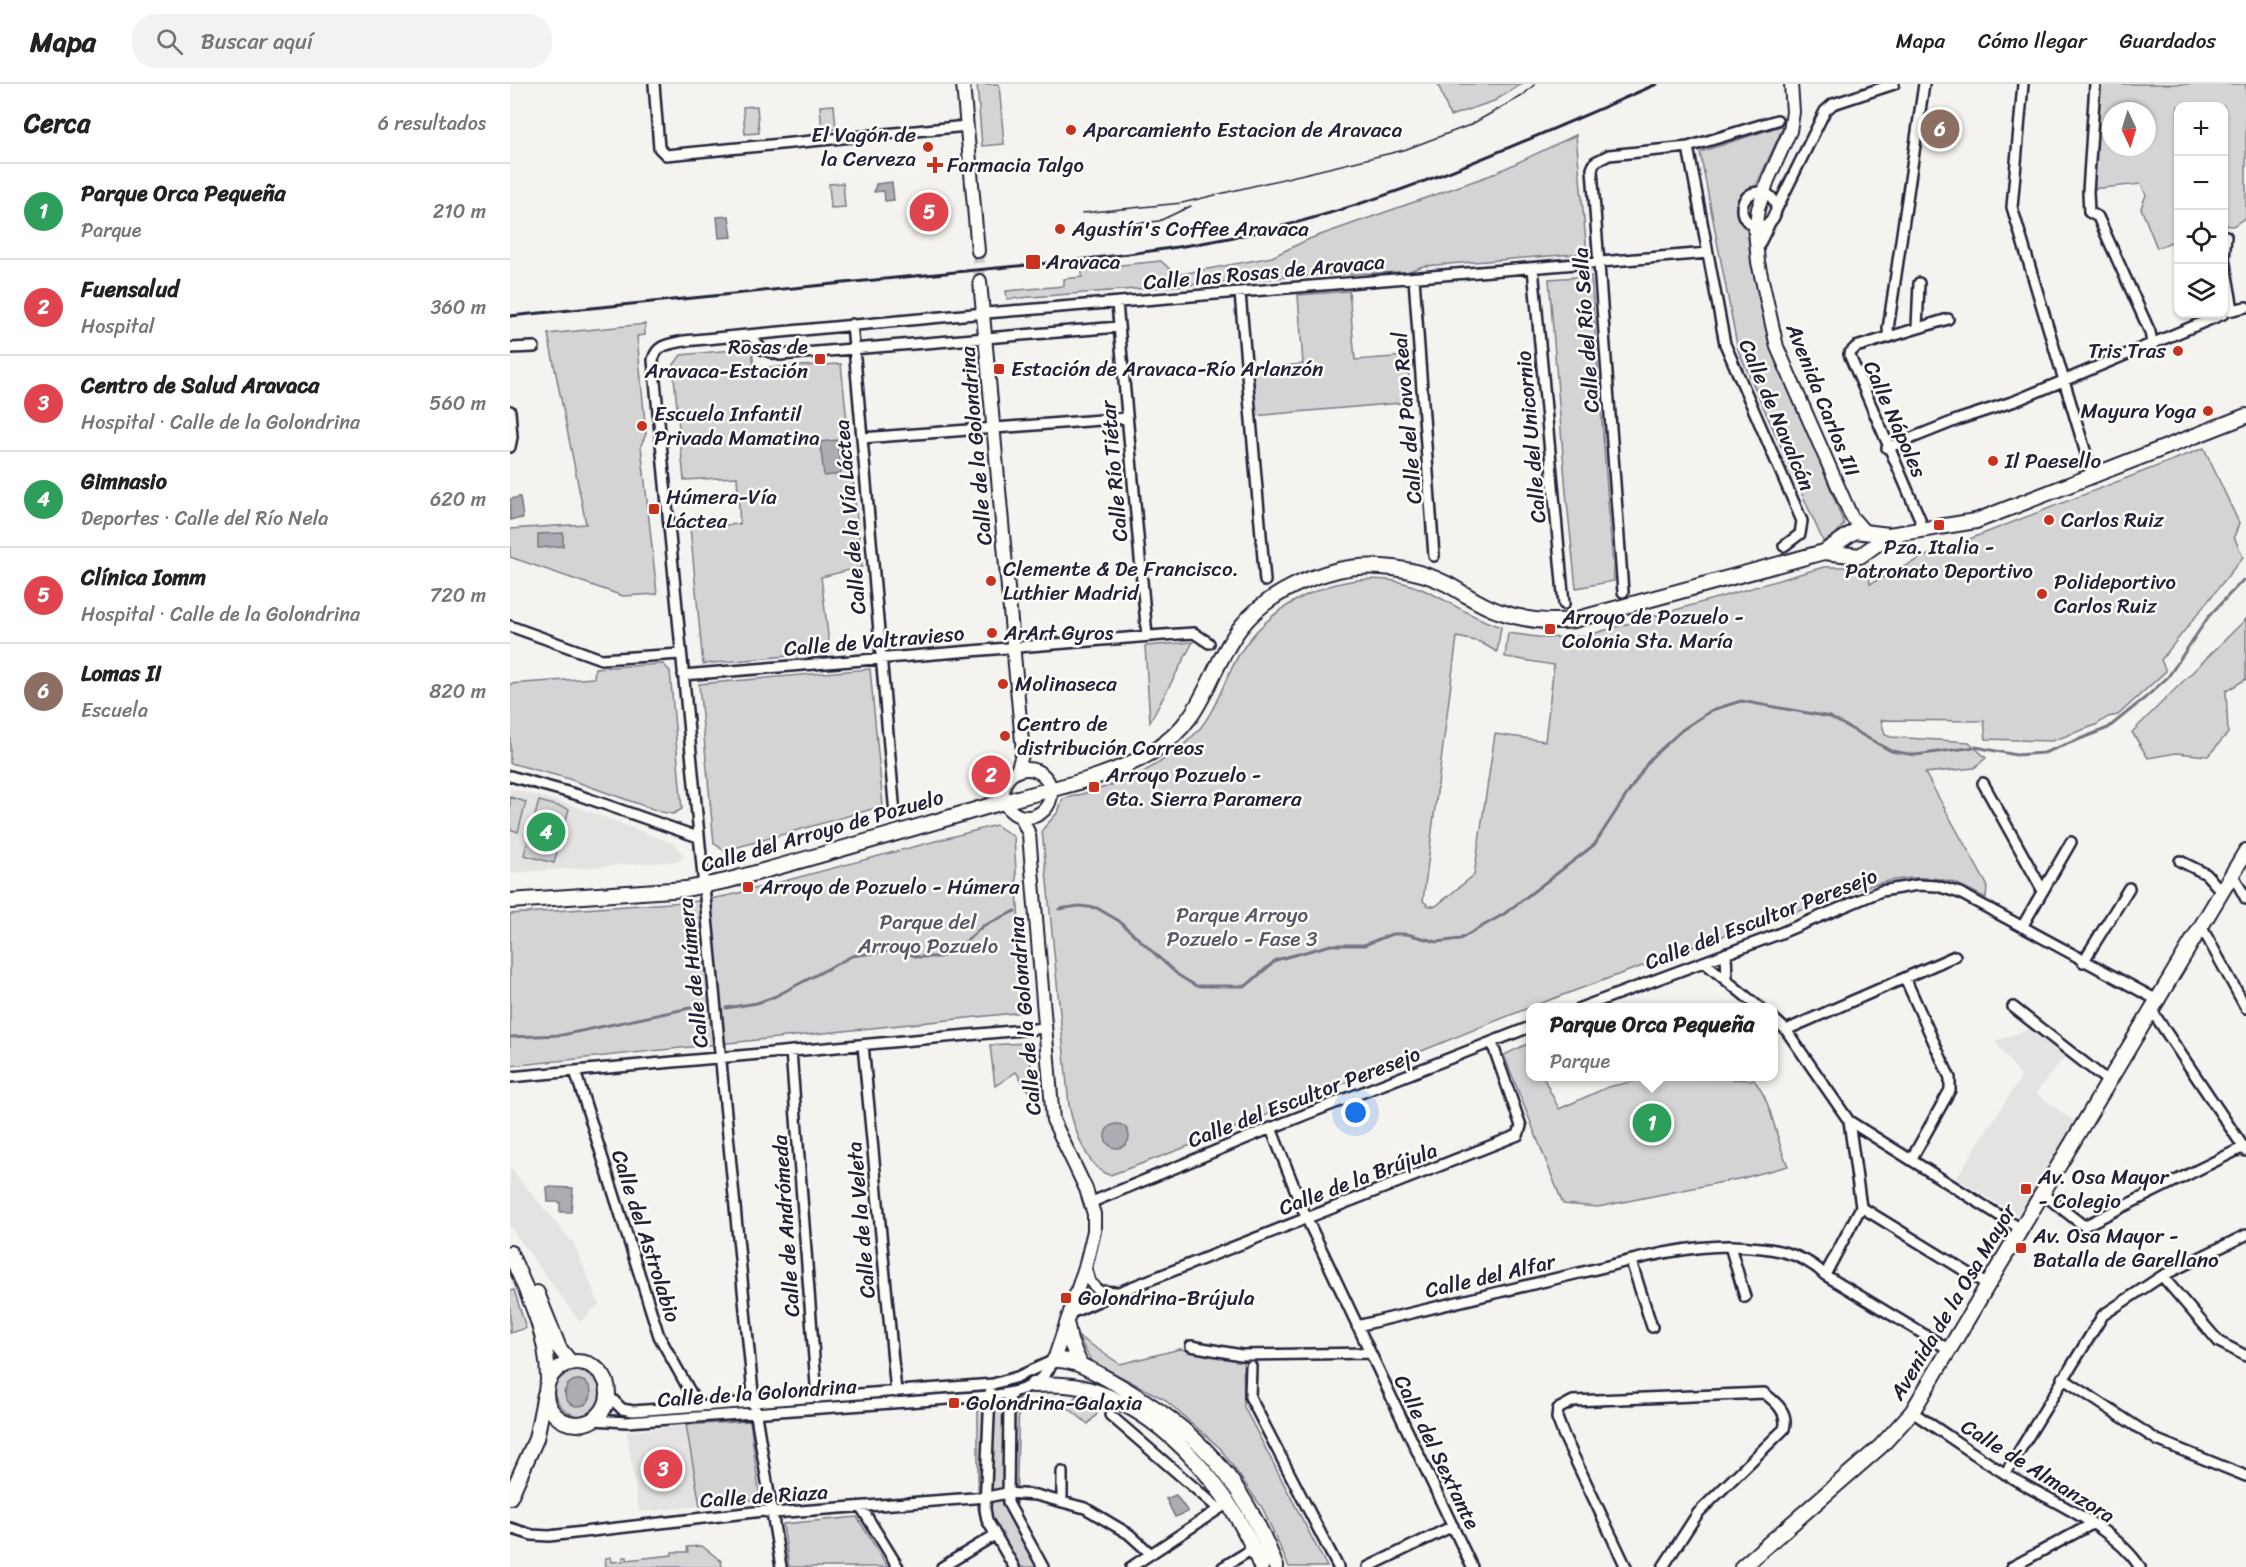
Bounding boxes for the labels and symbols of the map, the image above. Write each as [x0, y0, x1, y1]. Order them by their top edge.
north arrow [2102, 102, 2156, 156]
pin: 6 [1920, 106, 1960, 152]
place label: Aparcamiento Estacion de Aravaca [1082, 111, 1403, 149]
place label: El Vagón de la Cerveza [811, 116, 916, 178]
marker: Aparcamiento Estacion de Aravaca [1064, 123, 1078, 137]
marker: El Vagón de la Cerveza [921, 140, 935, 154]
place label: Farmacia Talgo [947, 146, 1084, 184]
marker: Farmacia Talgo [928, 158, 942, 172]
pin: 5 [910, 190, 948, 234]
place label: Agustín's Coffee Aravaca [1071, 210, 1309, 248]
marker: Agustín's Coffee Aravaca [1053, 222, 1067, 236]
street label: Calle las Rosas de Aravaca [1142, 242, 1387, 301]
place label: Aravaca [1045, 243, 1121, 281]
street label: Calle del Río Sella [1561, 246, 1611, 414]
marker: Aravaca [1024, 253, 1042, 271]
street label: Avenida Carlos III [1775, 317, 1871, 483]
place label: Rosas de Aravaca-Estación [644, 328, 808, 390]
street label: Calle del Pavo Real [1380, 329, 1433, 506]
place label: Tris Tras [2088, 332, 2166, 370]
street label: Calle de Navalcán [1728, 333, 1826, 497]
marker: Tris Tras [2171, 344, 2185, 358]
street label: Calle de la Golondrina [948, 345, 1004, 547]
street label: Calle del Unicornio [1505, 349, 1557, 525]
place label: Estación de Aravaca-Río Arlanzón [1011, 350, 1323, 388]
marker: Rosas de Aravaca-Estación [813, 352, 827, 366]
street label: Calle Nápoles [1852, 354, 1938, 484]
marker: Estación de Aravaca-Río Arlanzón [992, 362, 1006, 376]
place label: Mayura Yoga [2080, 392, 2196, 430]
place label: Escuela Infantil Privada Mamatina [654, 395, 820, 457]
street label: Calle Río Tiétar [1089, 397, 1139, 543]
marker: Mayura Yoga [2201, 404, 2215, 418]
street label: Calle de la Vía Láctea [823, 418, 877, 616]
marker: Escuela Infantil Privada Mamatina [635, 419, 649, 433]
place label: Il Paesello [2004, 442, 2102, 480]
marker: Il Paesello [1986, 454, 2000, 468]
place label: Húmera-Vía Láctea [666, 478, 777, 540]
place label: Carlos Ruiz [2061, 501, 2165, 539]
marker: Húmera-Vía Láctea [647, 502, 661, 516]
marker: Carlos Ruiz [2042, 513, 2056, 527]
marker: Pza. Italia - Patronato Deportivo [1932, 518, 1946, 532]
place label: Pza. Italia - Patronato Deportivo [1845, 528, 2033, 590]
place label: Clemente & De Francisco. Luthier Madrid [1003, 550, 1239, 612]
place label: Polideportivo Carlos Ruiz [2054, 563, 2176, 625]
marker: Clemente & De Francisco. Luthier Madrid [984, 574, 998, 588]
marker: Polideportivo Carlos Ruiz [2035, 587, 2049, 601]
place label: Arroyo de Pozuelo - Colonia Sta. María [1561, 598, 1744, 660]
street label: Calle de Valtravieso [782, 614, 966, 668]
place label: ArArt Gyros [1003, 614, 1114, 652]
marker: Arroyo de Pozuelo - Colonia Sta. María [1543, 622, 1557, 636]
marker: ArArt Gyros [985, 626, 999, 640]
place label: Molinaseca [1015, 665, 1117, 703]
marker: Molinaseca [996, 677, 1010, 691]
place label: Centro de distribución Correos [1017, 705, 1204, 767]
marker: Centro de distribución Correos [998, 729, 1012, 743]
pin: 2 [972, 752, 1010, 798]
place label: Arroyo Pozuelo - Gta. Sierra Paramera [1105, 756, 1302, 818]
street label: Calle del Arroyo de Pozuelo [696, 778, 948, 884]
marker: Arroyo Pozuelo - Gta. Sierra Paramera [1087, 780, 1101, 794]
pin: 4 [526, 810, 566, 855]
street label: Calle del Escultor Peresejo [1639, 857, 1883, 981]
place label: Arroyo de Pozuelo - Húmera [759, 868, 1020, 906]
marker: Arroyo de Pozuelo - Húmera [741, 880, 755, 894]
street label: Calle de Húmera [666, 896, 720, 1050]
park label: Parque Arroyo Pozuelo - Fase 3 [1167, 896, 1318, 958]
park label: Parque del Arroyo Pozuelo [857, 903, 998, 965]
street label: Calle de la Golondrina [997, 915, 1053, 1117]
street label: Calle del Escultor Peresejo [1182, 1035, 1426, 1159]
your location [1341, 1098, 1370, 1127]
pin: 1 [1632, 1100, 1672, 1146]
street label: Calle de la Brújula [1273, 1131, 1443, 1227]
street label: Calle de Andrómeda [761, 1133, 811, 1318]
street label: Calle de la Veleta [835, 1140, 887, 1300]
street label: Calle del Astrolabio [600, 1145, 692, 1328]
place label: Av. Osa Mayor - Colegio [2037, 1158, 2170, 1220]
marker: Av. Osa Mayor - Colegio [2019, 1182, 2033, 1196]
street label: Avenida de la Osa Mayor [1879, 1195, 2028, 1409]
place label: Av. Osa Mayor - Batalla de Garellano [2032, 1217, 2219, 1279]
marker: Av. Osa Mayor - Batalla de Garellano [2014, 1241, 2028, 1255]
street label: Calle del Alfar [1421, 1242, 1560, 1309]
place label: Golondrina-Brújula [1078, 1279, 1255, 1317]
marker: Golondrina-Brújula [1059, 1291, 1073, 1305]
street label: Calle de la Golondrina [656, 1367, 858, 1419]
street label: Calle del Sextante [1383, 1368, 1491, 1536]
place label: Golondrina-Galaxia [966, 1384, 1142, 1422]
marker: Golondrina-Galaxia [947, 1396, 961, 1410]
street label: Calle de Almanzora [1953, 1408, 2123, 1534]
pin: 3 [644, 1446, 682, 1492]
street label: Calle de Riaza [699, 1473, 830, 1519]

